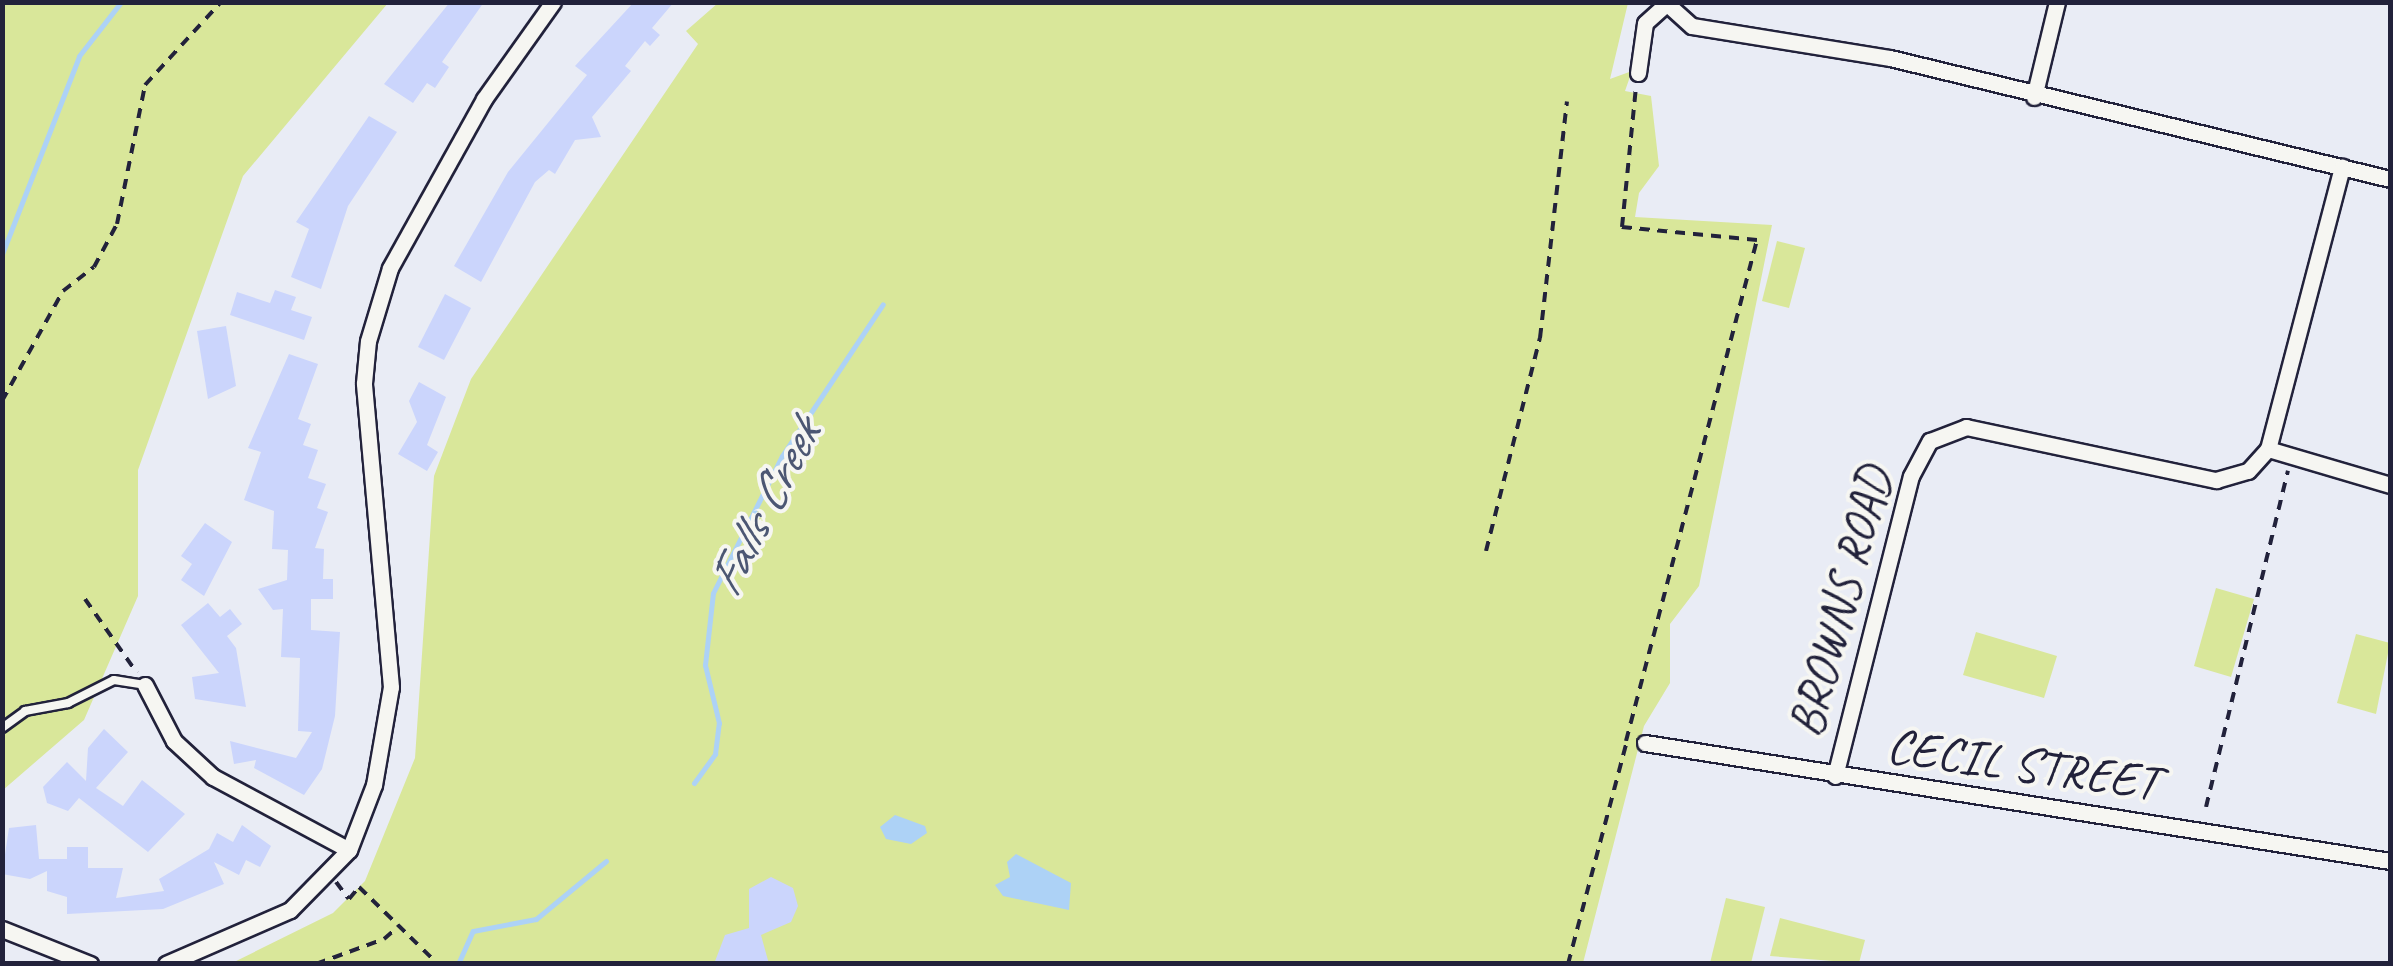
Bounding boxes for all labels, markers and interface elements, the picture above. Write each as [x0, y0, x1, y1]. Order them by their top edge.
water label: Falls Creek [693, 410, 835, 606]
street label: BROWNS ROAD [1775, 458, 1905, 746]
street label: CECIL STREET [1883, 715, 2163, 813]

